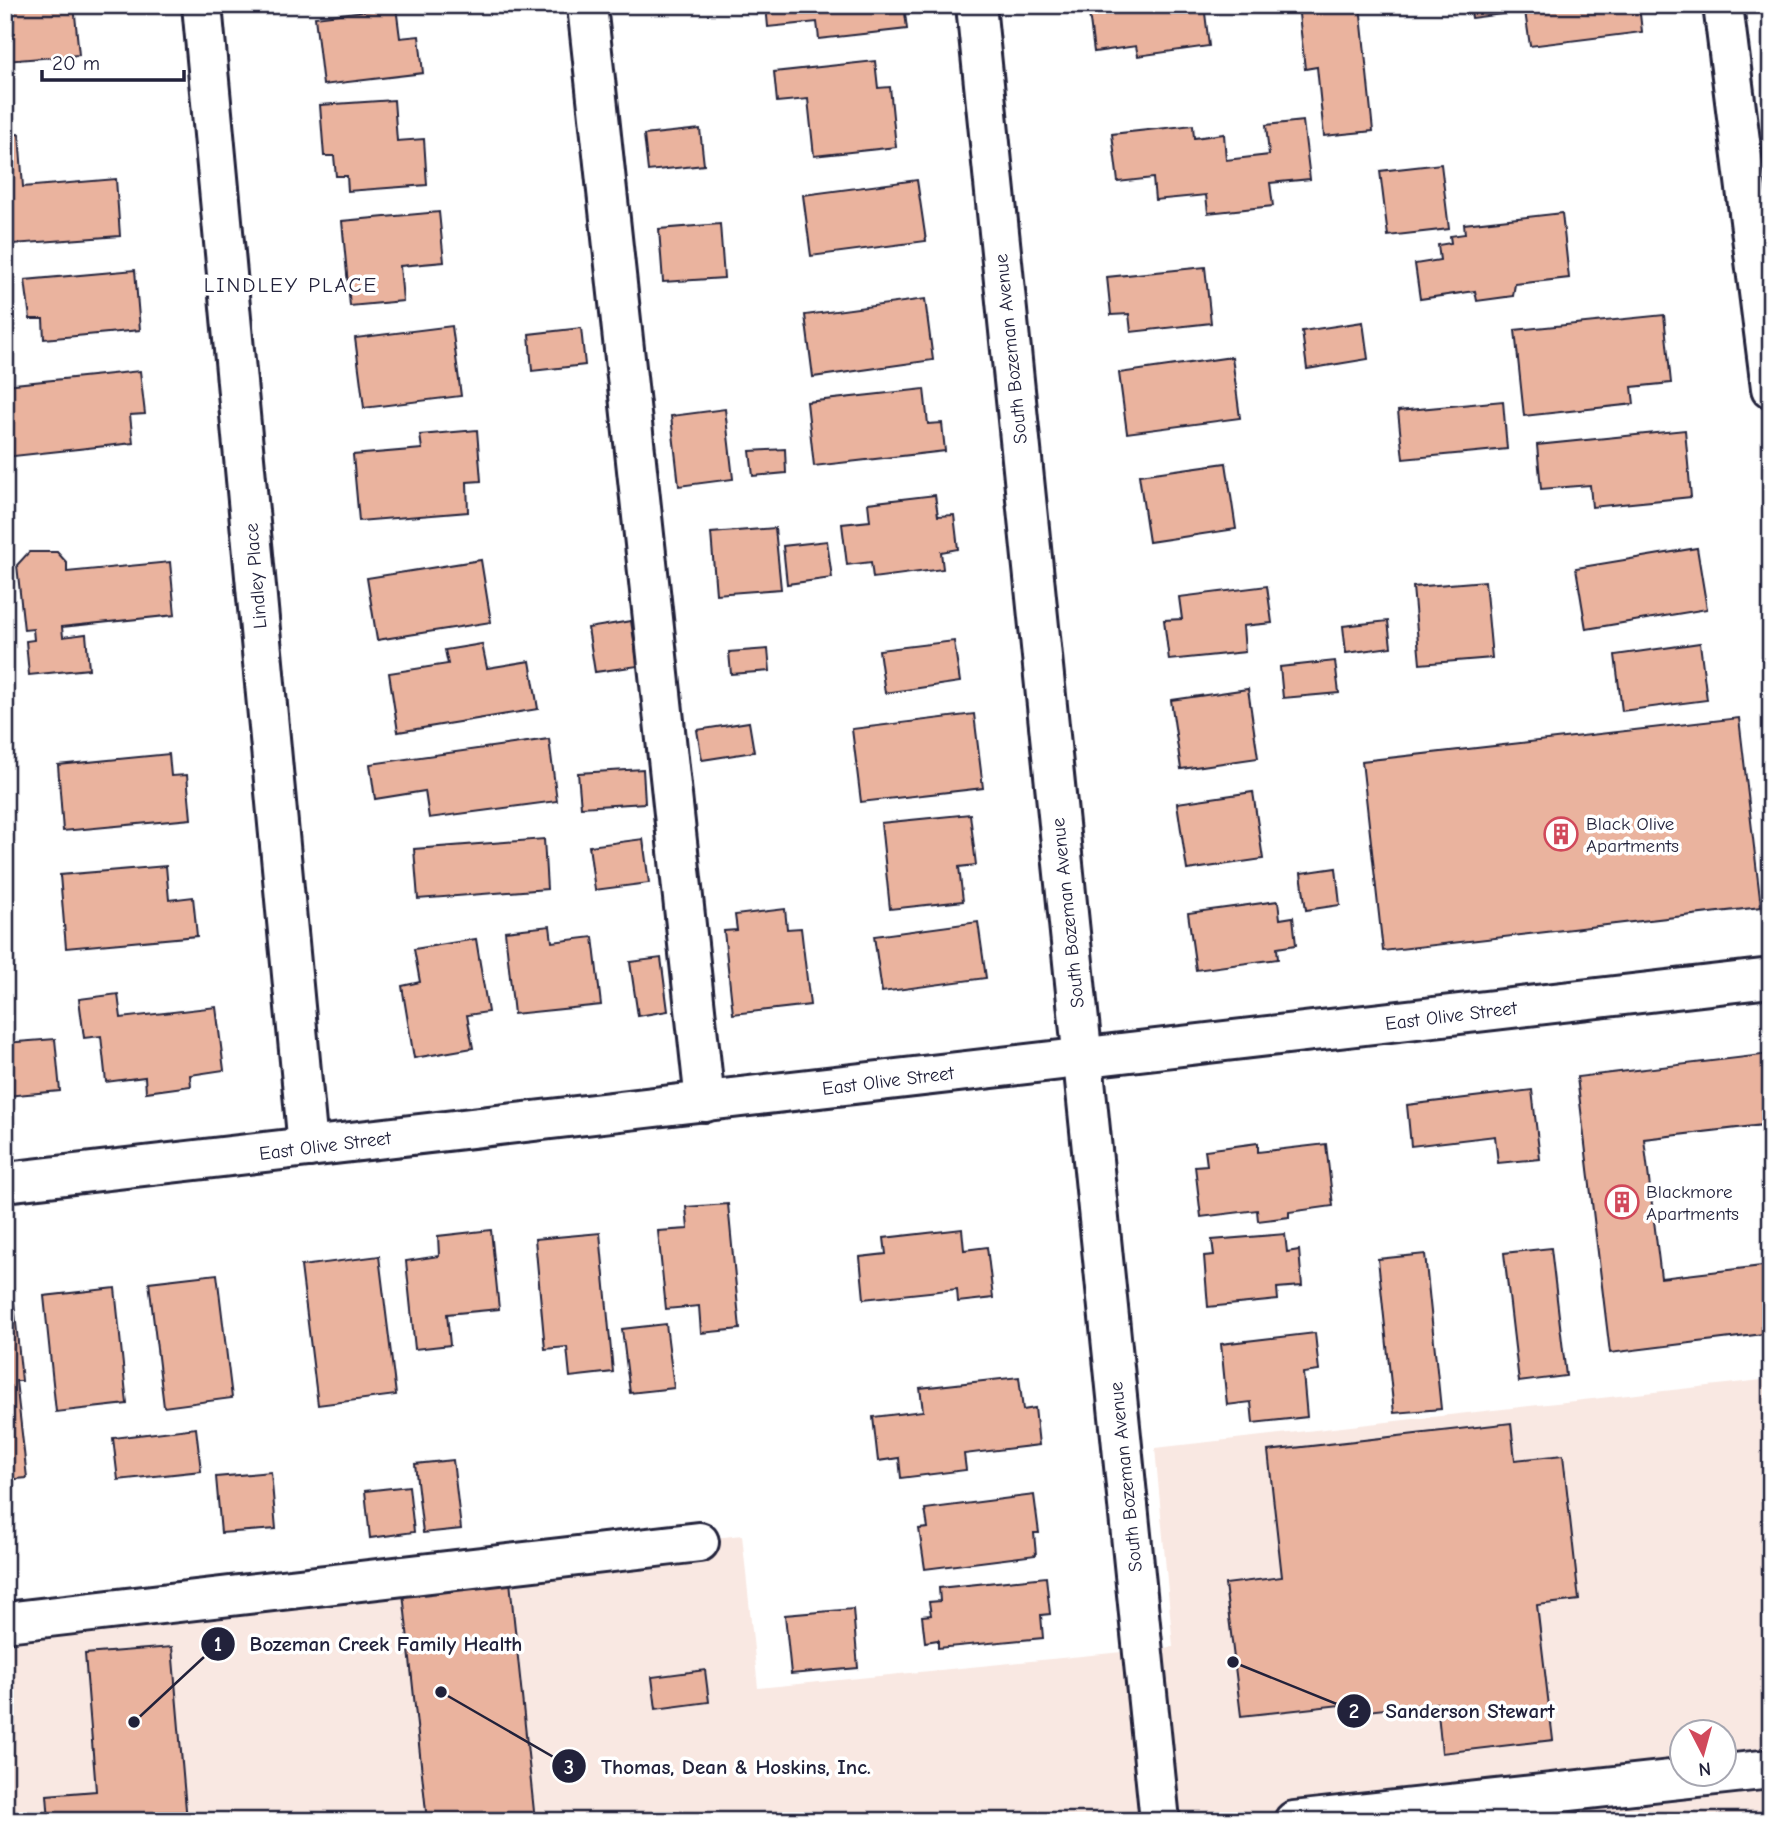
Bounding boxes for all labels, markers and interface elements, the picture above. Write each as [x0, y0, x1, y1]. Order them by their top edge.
scale bar [42, 38, 184, 82]
text: 20 m [52, 51, 100, 75]
street label: South Bozeman Avenue [990, 253, 1032, 445]
district label: LINDLEY PLACE [204, 273, 378, 297]
street label: Lindley Place [240, 522, 272, 630]
place label: Black Olive Apartments [1586, 813, 1679, 857]
building icon: Black Olive Apartments [1542, 815, 1580, 853]
street label: South Bozeman Avenue [1047, 817, 1089, 1009]
street label: East Olive Street [1384, 997, 1519, 1035]
street label: East Olive Street [821, 1062, 956, 1100]
street label: East Olive Street [258, 1127, 393, 1165]
place label: Blackmore Apartments [1646, 1181, 1739, 1225]
building icon: Blackmore Apartments [1603, 1183, 1641, 1221]
street label: South Bozeman Avenue [1105, 1381, 1147, 1573]
callout: Bozeman Creek Family Health [201, 1623, 537, 1665]
text: 1 [214, 1632, 222, 1656]
text: Bozeman Creek Family Health [250, 1632, 522, 1656]
callout: Sanderson Stewart [1337, 1690, 1569, 1732]
text: 2 [1349, 1699, 1359, 1723]
text: Sanderson Stewart [1385, 1699, 1556, 1723]
north arrow [1668, 1717, 1738, 1787]
callout: Thomas, Dean & Hoskins, Inc. [552, 1745, 885, 1787]
text: 3 [564, 1755, 574, 1779]
text: Thomas, Dean & Hoskins, Inc. [601, 1755, 871, 1779]
text: N [1697, 1757, 1712, 1780]

